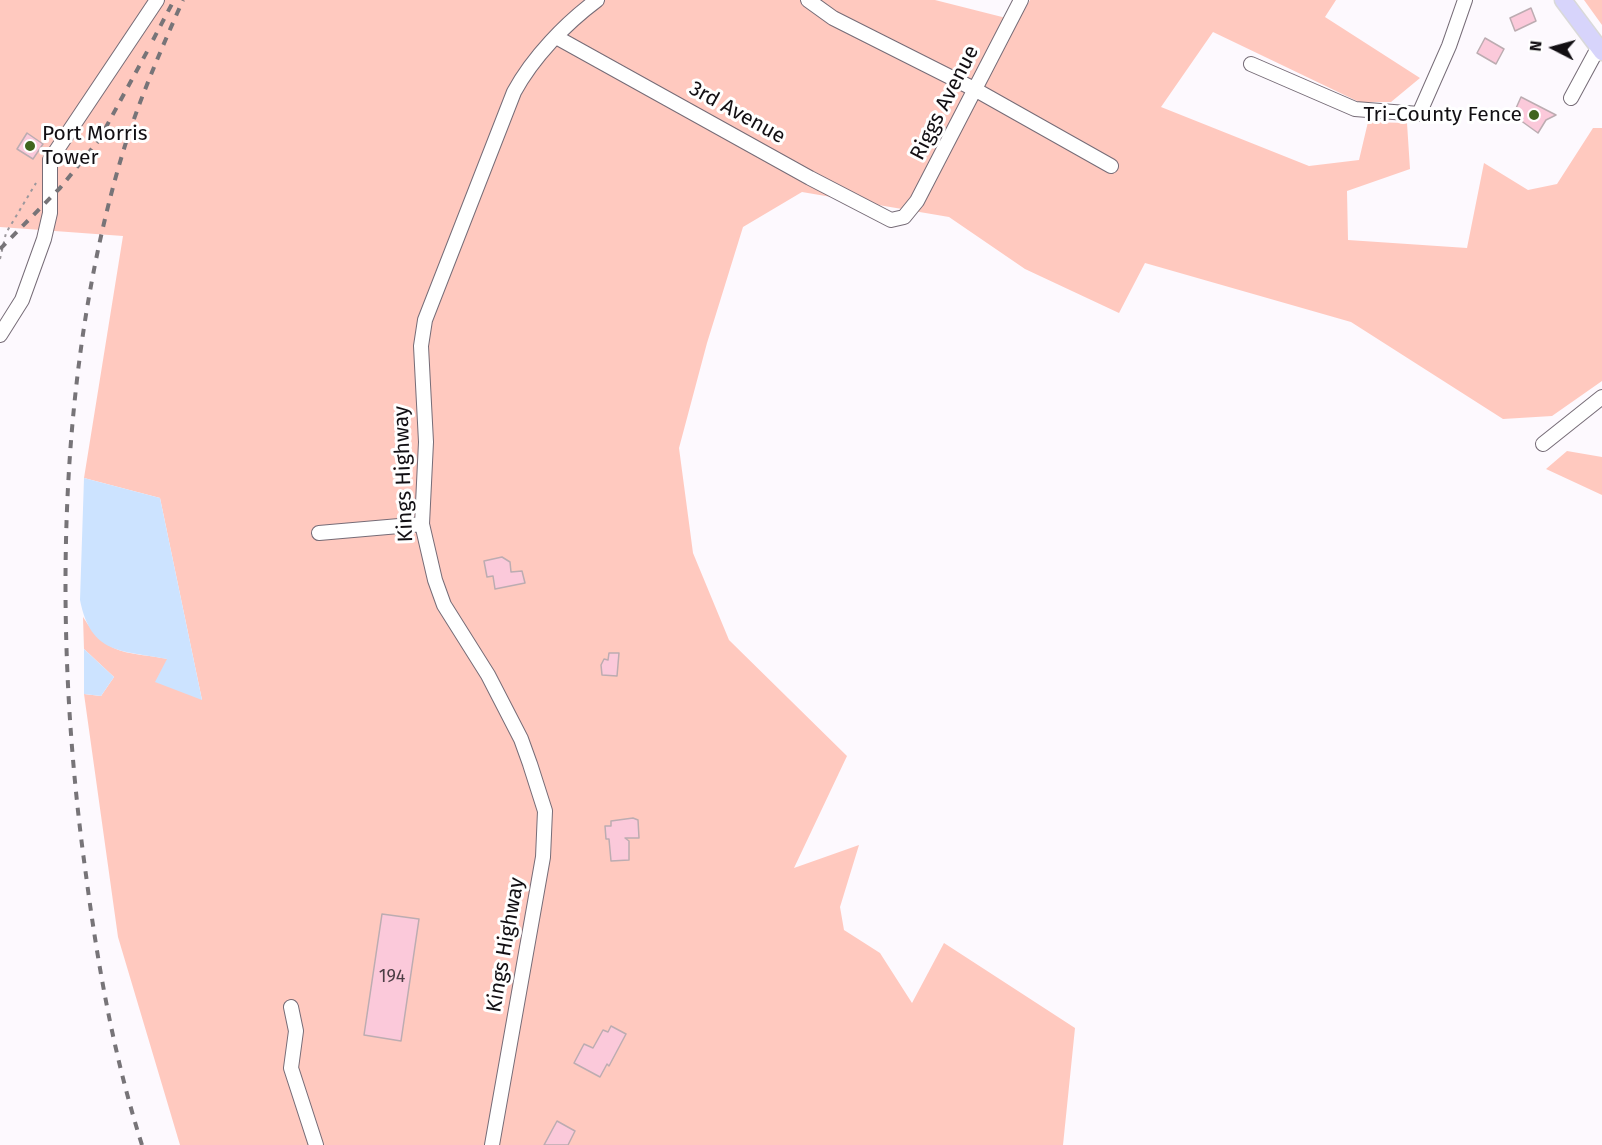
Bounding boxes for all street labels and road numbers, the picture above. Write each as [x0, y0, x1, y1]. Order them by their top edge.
street label: Riggs Avenue [905, 41, 985, 165]
street label: 3rd Avenue [685, 76, 789, 150]
street label: Kings Highway [389, 405, 419, 543]
street label: Kings Highway [482, 876, 530, 1014]

